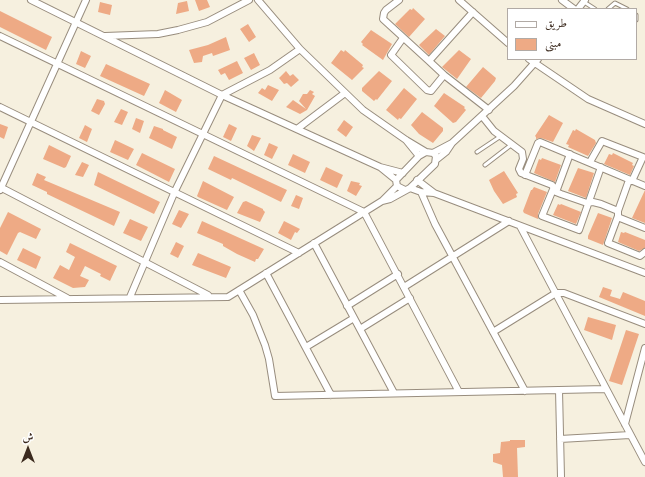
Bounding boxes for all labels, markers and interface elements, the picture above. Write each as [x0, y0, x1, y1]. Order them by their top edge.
legend [507, 8, 637, 60]
text: طريق [545, 14, 567, 31]
text: مبنى [545, 34, 561, 51]
north arrow [8, 429, 48, 469]
text: ش [23, 429, 33, 445]

